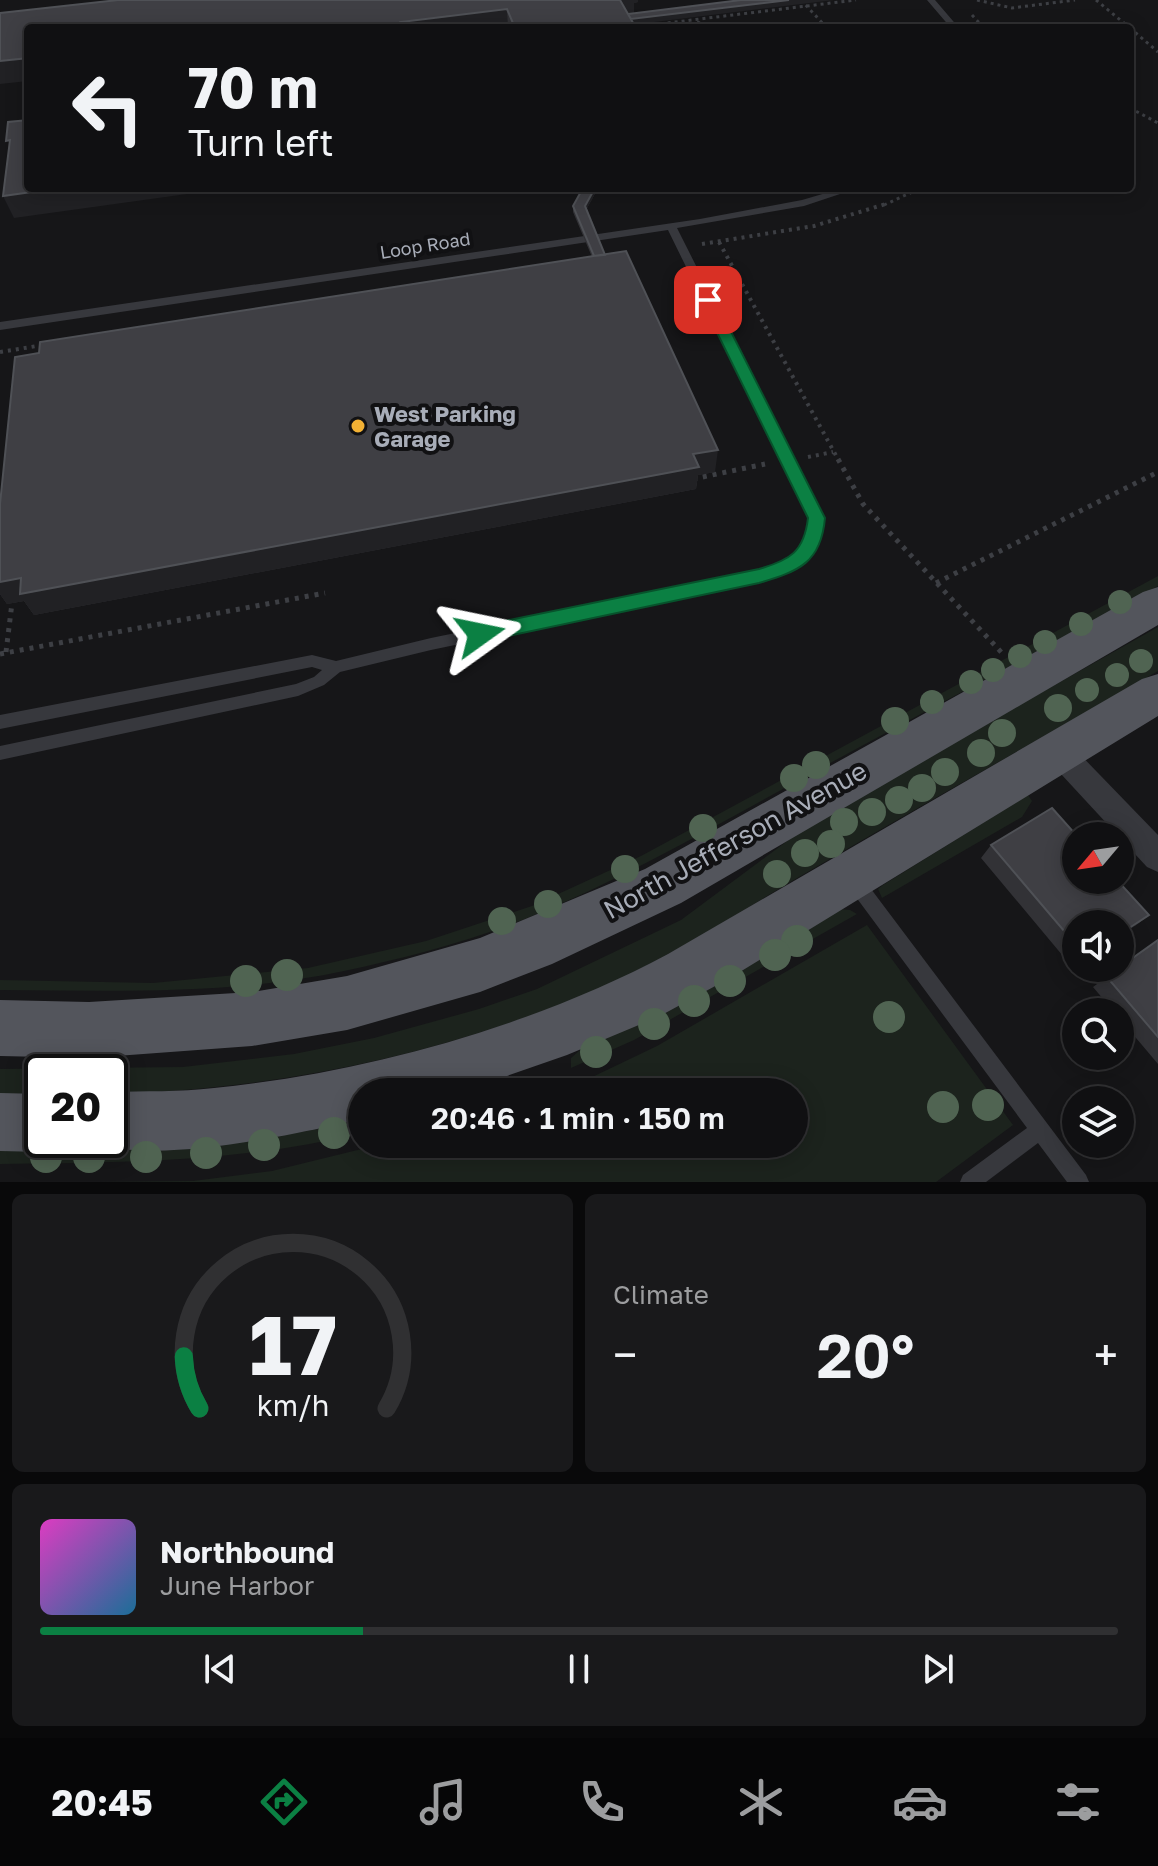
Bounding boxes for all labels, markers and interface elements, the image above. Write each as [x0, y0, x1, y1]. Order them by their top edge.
text: 70 m [188, 53, 318, 120]
icon: left [56, 56, 160, 160]
text: Turn left [188, 121, 334, 164]
street label: Loop Road [378, 227, 472, 263]
pin [674, 266, 742, 334]
icon: arrive [686, 278, 730, 322]
place label: West Parking Garage [374, 400, 516, 452]
marker: West Parking Garage [349, 417, 367, 435]
position arrow [438, 592, 522, 676]
street label: North Jefferson Avenue [598, 755, 872, 925]
north arrow [1062, 822, 1134, 894]
map controls [1062, 822, 1134, 1158]
button: sound [1062, 910, 1134, 982]
button: search [1062, 998, 1134, 1070]
speed limit sign: 20 [24, 1054, 128, 1158]
button: layers [1062, 1086, 1134, 1158]
text: 20:46 · 1 min · 150 m [431, 1100, 725, 1136]
text: Climate [613, 1279, 709, 1310]
text: 17 [248, 1293, 337, 1393]
text: 20° [817, 1319, 914, 1391]
text: − [613, 1328, 637, 1381]
text: + [1094, 1328, 1118, 1381]
text: km/h [256, 1388, 329, 1422]
text: Northbound [160, 1534, 334, 1570]
text: June Harbor [160, 1570, 314, 1601]
icon: previous [198, 1647, 242, 1691]
icon: pause [557, 1647, 601, 1691]
icon: next [916, 1647, 960, 1691]
icon: directions [256, 1774, 312, 1830]
icon: music [415, 1774, 471, 1830]
icon: phone [574, 1774, 630, 1830]
icon: climate [733, 1774, 789, 1830]
icon: car [892, 1774, 948, 1830]
icon: filters [1050, 1774, 1106, 1830]
text: 20:45 [51, 1781, 153, 1824]

